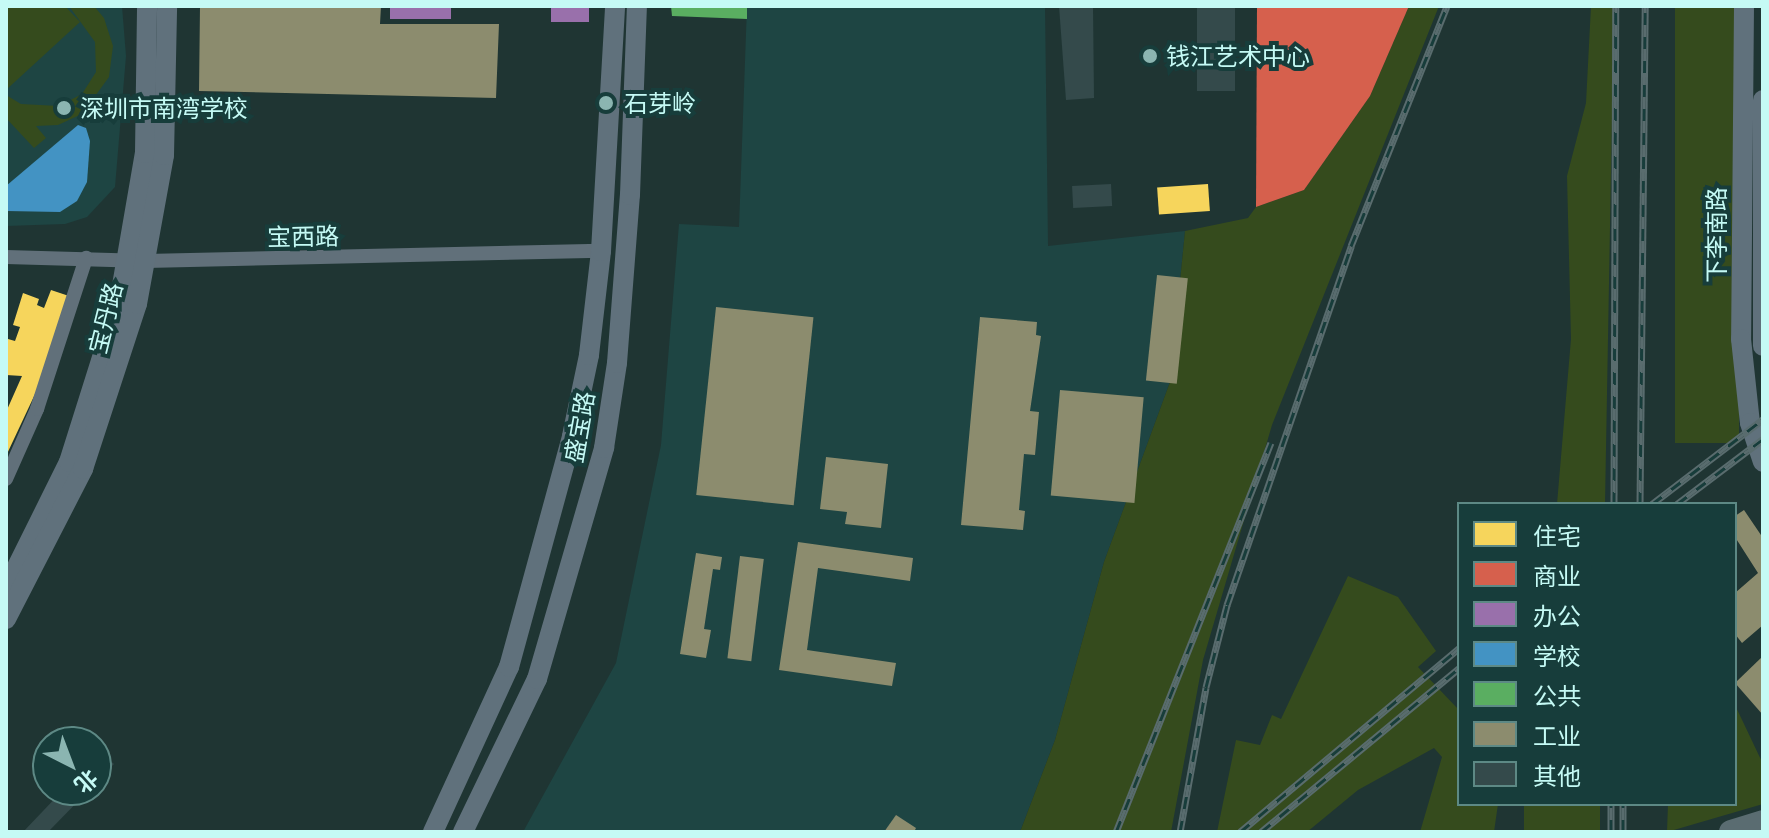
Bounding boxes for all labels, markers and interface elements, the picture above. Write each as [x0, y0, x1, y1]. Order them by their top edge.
place label: 钱江艺术中心 [1166, 42, 1310, 70]
marker: 钱江艺术中心 [1141, 47, 1159, 65]
place label: 石芽岭 [624, 89, 696, 117]
marker: 石芽岭 [595, 92, 617, 114]
place label: 深圳市南湾学校 [80, 94, 248, 122]
marker: 深圳市南湾学校 [55, 99, 73, 117]
street label: 下李南路 [1702, 187, 1730, 283]
street label: 宝西路 [267, 221, 339, 251]
street label: 宝丹路 [82, 280, 128, 356]
street label: 盛宝路 [559, 389, 599, 465]
legend [1457, 502, 1737, 806]
text: 住宅 [1533, 519, 1581, 552]
text: 商业 [1533, 559, 1581, 592]
text: 办公 [1533, 599, 1581, 632]
text: 学校 [1533, 639, 1581, 672]
text: 公共 [1533, 679, 1581, 712]
text: 工业 [1533, 719, 1581, 752]
north arrow [32, 726, 112, 806]
text: 其他 [1533, 759, 1581, 792]
text: 北 [69, 764, 105, 801]

